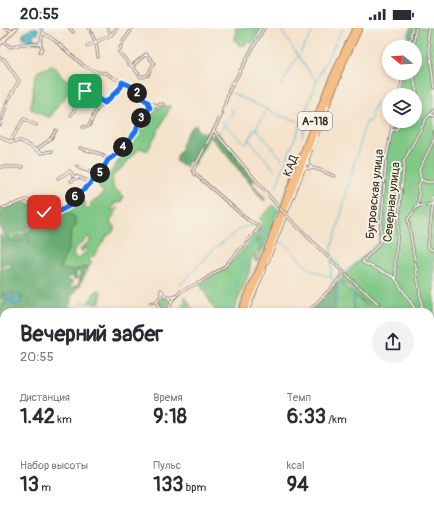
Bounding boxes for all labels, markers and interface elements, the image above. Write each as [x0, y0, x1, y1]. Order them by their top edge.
text: 20:55 [20, 5, 59, 24]
north arrow [382, 40, 422, 80]
map controls [382, 40, 422, 128]
pin [68, 74, 102, 108]
icon: arrive [74, 80, 96, 102]
pin: 2 [127, 83, 147, 103]
text: 2 [134, 86, 140, 99]
button: layers [382, 88, 422, 128]
pin: 3 [131, 108, 151, 128]
text: 3 [138, 111, 144, 124]
road number: А-118 [298, 112, 332, 130]
pin: 4 [113, 137, 133, 157]
text: 4 [120, 140, 126, 153]
street label: Бугровская улица [363, 148, 387, 240]
street label: КАД [280, 152, 302, 179]
street label: Северная улица [380, 161, 404, 243]
pin: 5 [90, 163, 110, 183]
text: 5 [97, 166, 103, 179]
pin: 6 [65, 187, 85, 207]
text: 6 [72, 190, 78, 203]
pin [27, 195, 61, 229]
icon: check [33, 201, 55, 223]
text: Вечерний забег [20, 320, 163, 348]
button: share [372, 321, 414, 363]
text: 20:55 [20, 349, 54, 365]
text: Дистанция [20, 391, 70, 404]
text: Время [153, 391, 183, 404]
text: Темп [287, 391, 311, 404]
text: 1.42 [20, 404, 55, 429]
text: 9:18 [153, 404, 187, 429]
text: 6:33 [287, 404, 326, 429]
text: km [55, 413, 72, 426]
text: /km [326, 413, 347, 426]
text: Набор высоты [20, 459, 88, 472]
text: Пульс [153, 459, 181, 472]
text: kcal [287, 459, 305, 472]
text: 13 [20, 472, 39, 497]
text: 133 [153, 472, 183, 497]
text: 94 [287, 472, 309, 497]
text: m [39, 481, 51, 494]
text: bpm [183, 481, 206, 494]

